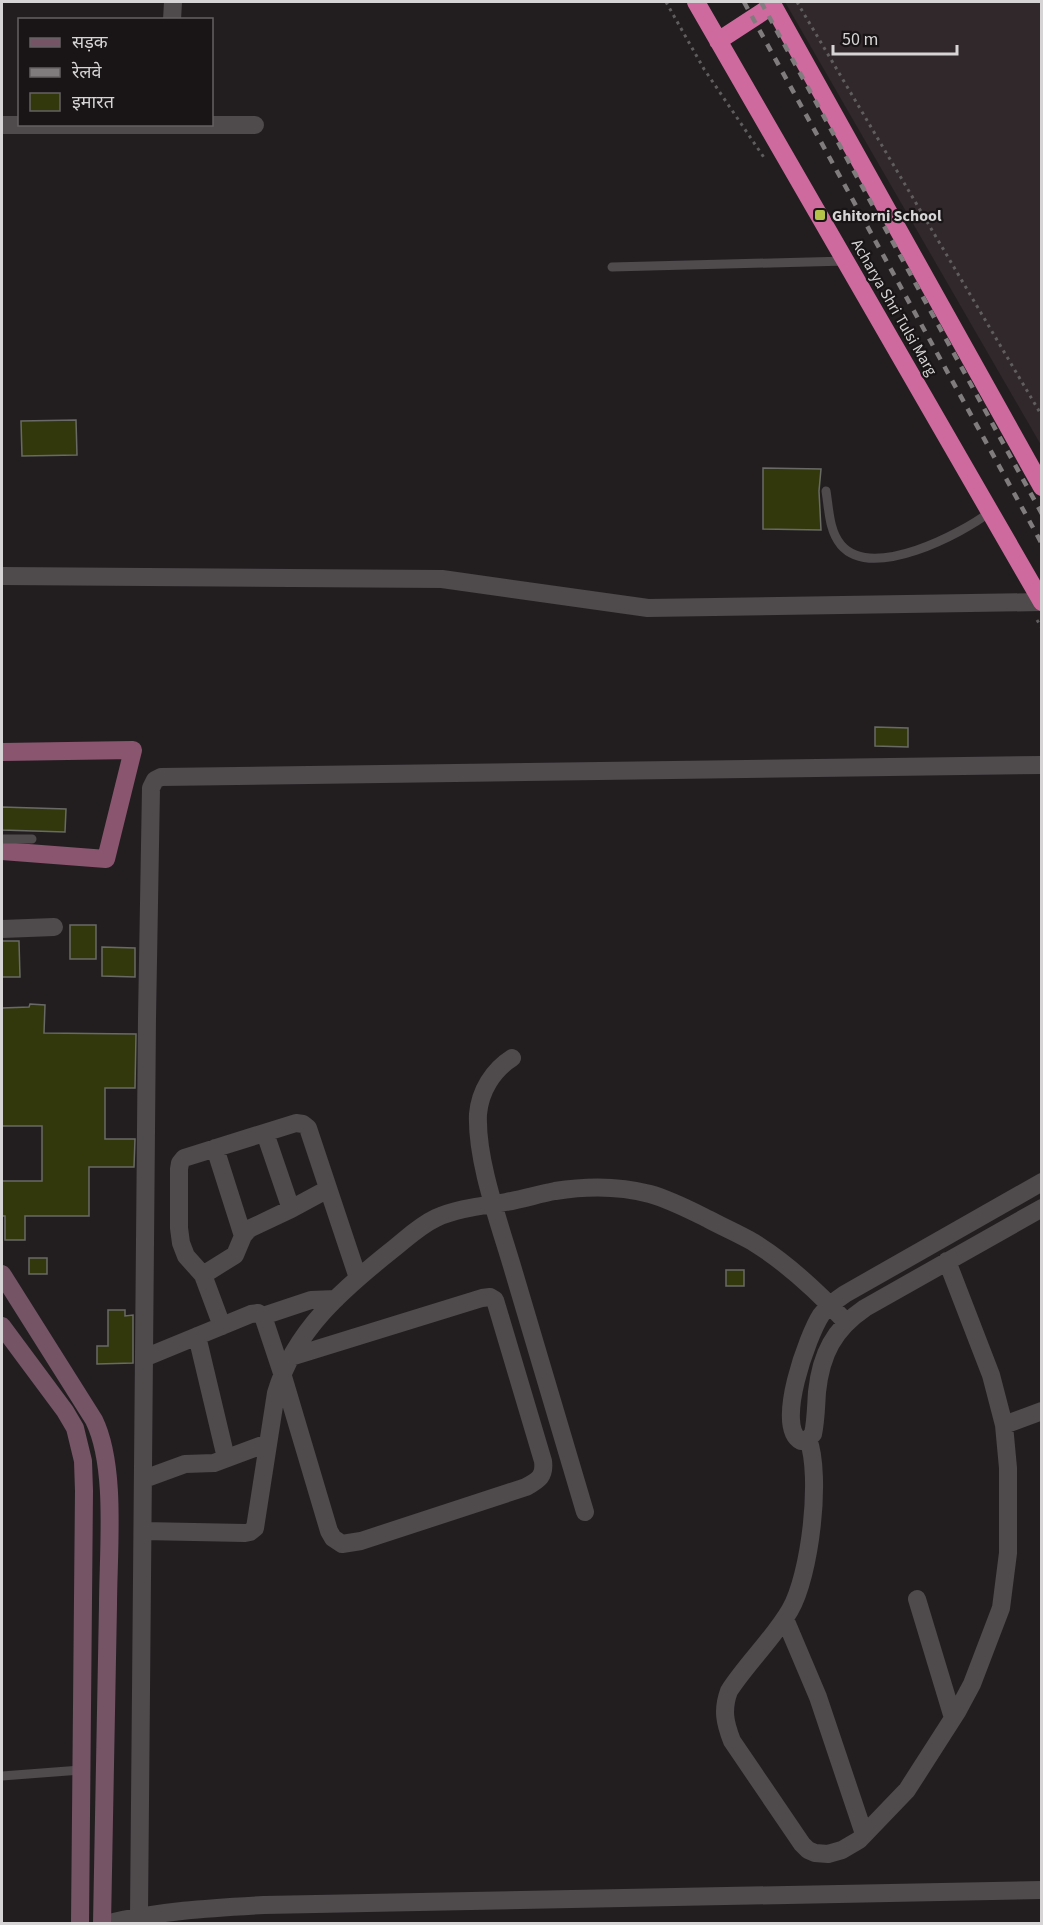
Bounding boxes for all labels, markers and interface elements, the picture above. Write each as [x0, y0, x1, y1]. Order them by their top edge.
legend [18, 18, 213, 126]
scale bar [833, 18, 958, 56]
text: 50 m [842, 27, 878, 52]
text: सड़क [72, 30, 109, 55]
text: रेलवे [71, 60, 103, 85]
text: इमारत [72, 90, 115, 115]
place label: Ghitorni School [832, 205, 942, 227]
marker: Ghitorni School [813, 208, 827, 222]
street label: Acharya Shri Tulsi Marg [846, 235, 942, 380]

